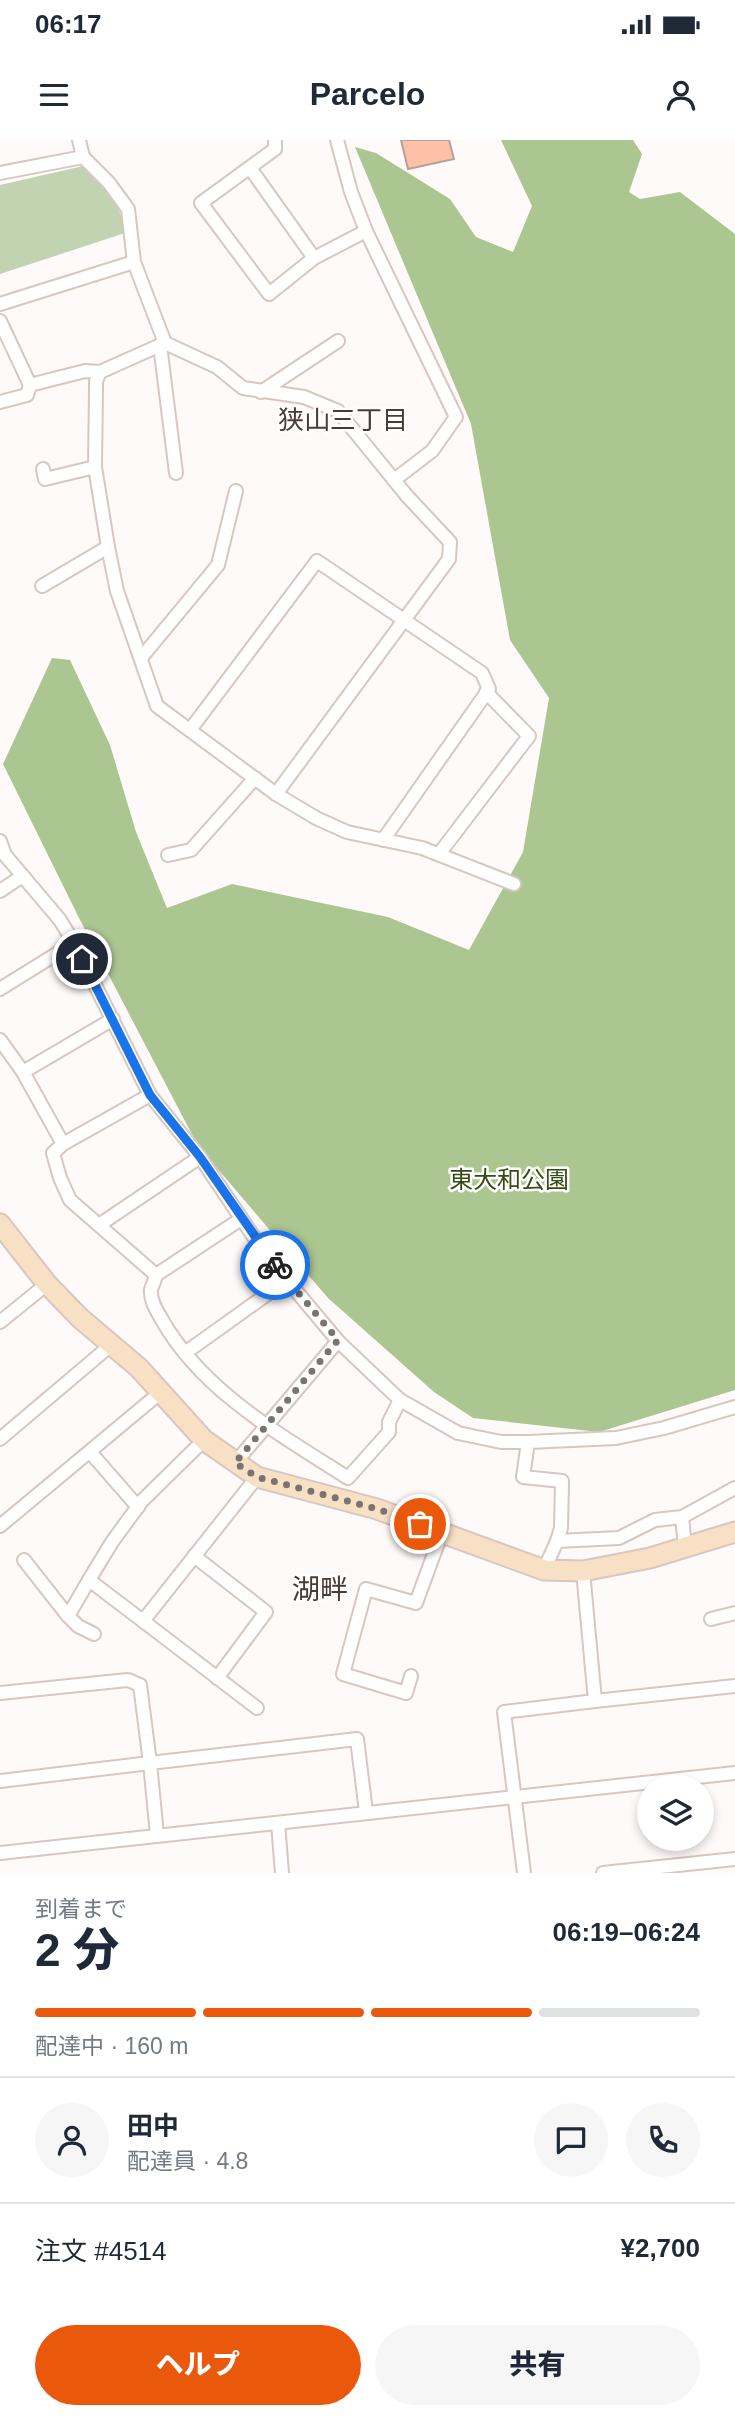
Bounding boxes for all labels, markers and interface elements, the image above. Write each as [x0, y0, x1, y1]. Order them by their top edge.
text: 06:17 [35, 9, 102, 39]
icon: menu [35, 76, 73, 114]
text: Parcelo [310, 76, 425, 112]
icon: person [662, 76, 700, 114]
district label: 狭山三丁目 [278, 405, 408, 435]
pin [52, 929, 112, 989]
icon: home [63, 940, 101, 978]
park label: 東大和公園 [449, 1166, 569, 1193]
courier [240, 1230, 310, 1300]
icon: bike [256, 1246, 294, 1284]
pin [390, 1494, 450, 1554]
icon: bag [401, 1505, 439, 1543]
district label: 湖畔 [292, 1574, 348, 1605]
map controls [637, 1774, 714, 1851]
button: layers [637, 1774, 714, 1851]
text: 到着まで [35, 1896, 127, 1922]
text: 06:19–06:24 [553, 1917, 700, 1947]
text: 2 分 [35, 1924, 119, 1976]
text: 配達中 · 160 m [35, 2033, 188, 2059]
button: person [35, 2103, 109, 2177]
button: chat [534, 2103, 608, 2177]
button: phone [626, 2103, 700, 2177]
text: 田中 [127, 2111, 179, 2141]
text: 配達員 · 4.8 [127, 2148, 248, 2174]
text: ¥2,700 [620, 2233, 700, 2263]
text: 注文 #4514 [35, 2236, 167, 2266]
button: ヘルプ [35, 2325, 361, 2405]
button: 共有 [375, 2325, 700, 2405]

